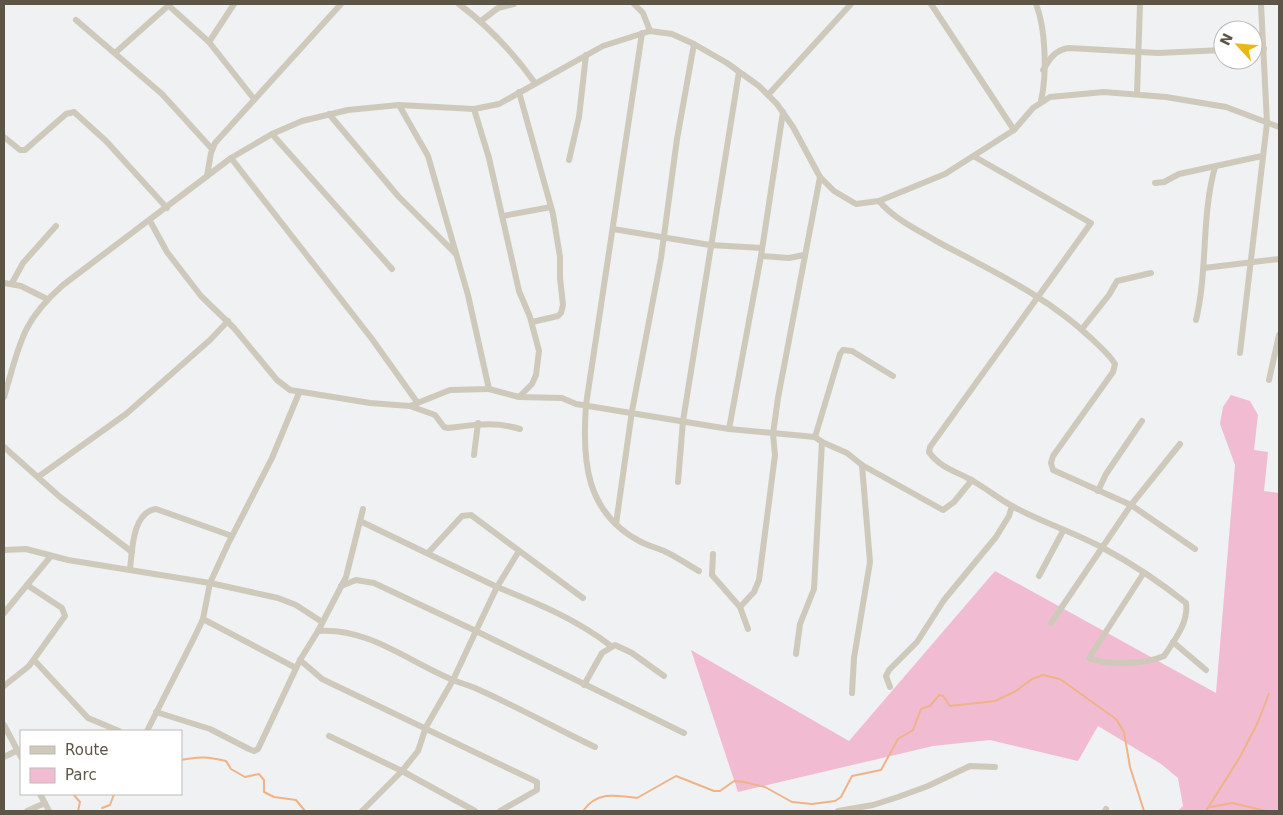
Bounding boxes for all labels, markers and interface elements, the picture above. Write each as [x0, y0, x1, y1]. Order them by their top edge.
north arrow [1213, 20, 1263, 70]
text: N [1217, 31, 1236, 48]
legend [20, 730, 182, 795]
text: Route [65, 741, 109, 759]
text: Parc [65, 766, 97, 784]

